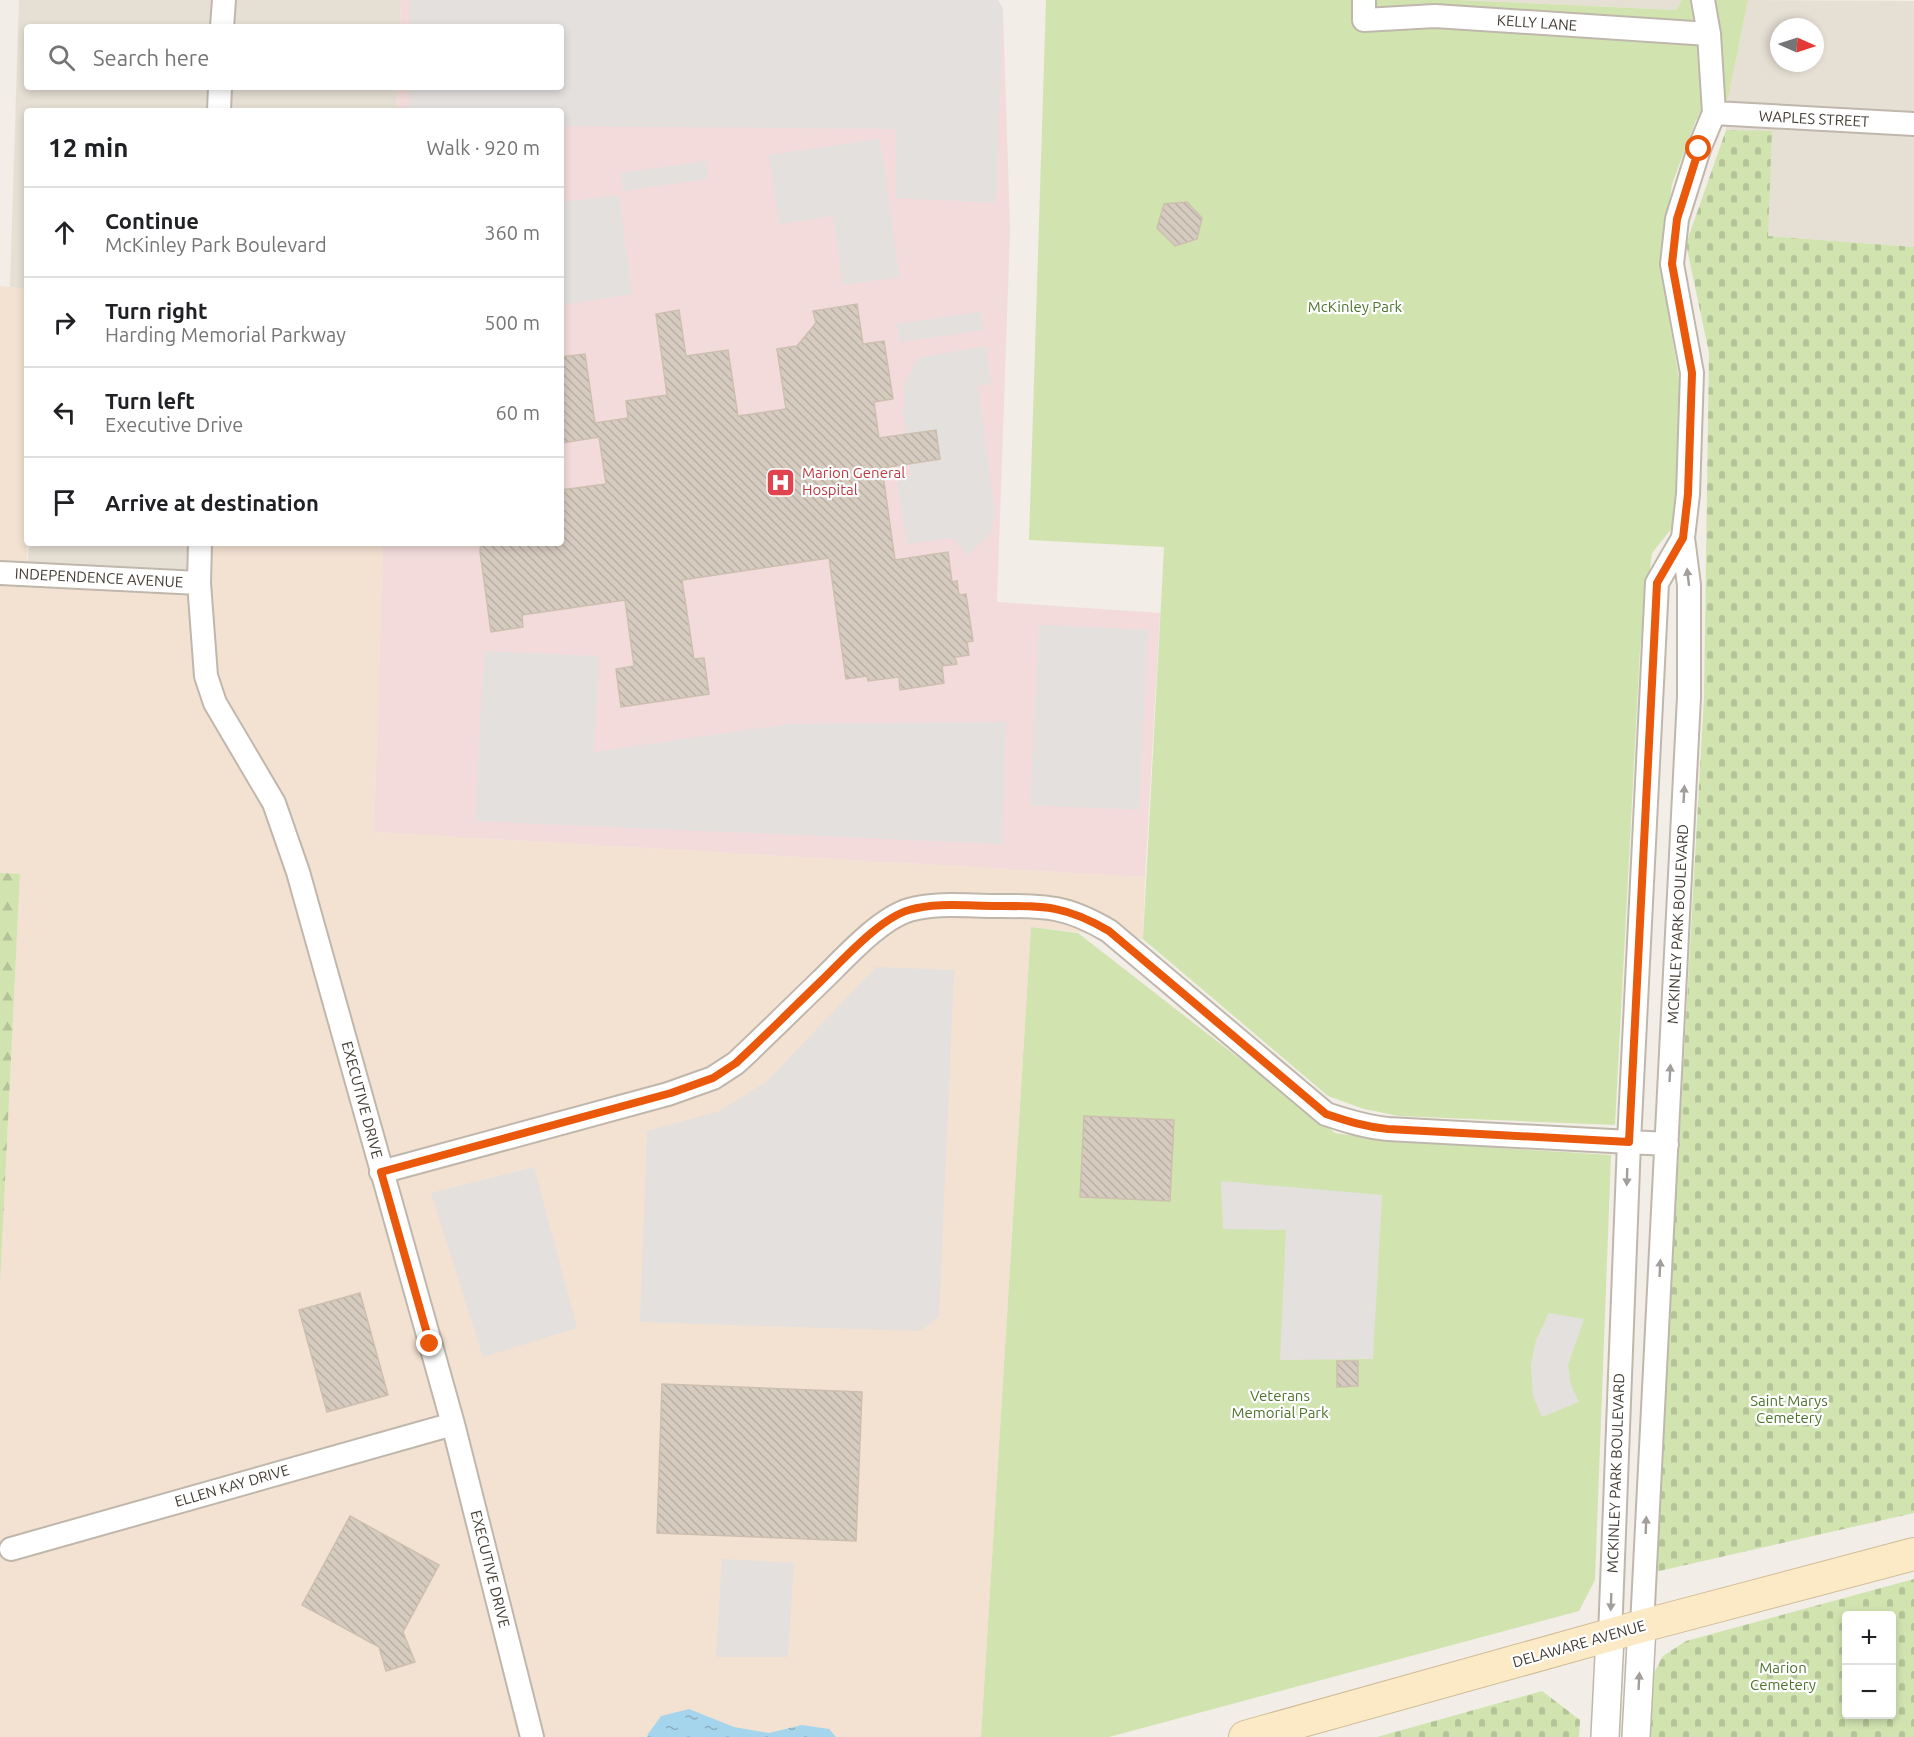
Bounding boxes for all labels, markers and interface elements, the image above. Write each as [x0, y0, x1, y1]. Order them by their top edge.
street label: KELLY LANE [1496, 11, 1578, 34]
north arrow [1770, 18, 1824, 72]
search box [24, 24, 564, 90]
icon: search [45, 41, 78, 74]
text: Search here [93, 45, 209, 70]
street label: WAPLES STREET [1758, 107, 1870, 130]
text: 12 min [48, 133, 128, 162]
route start [1685, 135, 1711, 161]
text: Walk · 920 m [427, 136, 540, 159]
text: Continue [105, 208, 199, 233]
icon: ahead [48, 216, 81, 249]
text: 360 m [484, 221, 540, 244]
text: McKinley Park Boulevard [105, 233, 327, 256]
text: Turn right [105, 298, 207, 323]
park label: McKinley Park [1308, 298, 1403, 315]
icon: right [48, 306, 81, 339]
text: 500 m [484, 311, 540, 334]
text: Harding Memorial Parkway [105, 323, 346, 346]
text: Turn left [105, 388, 195, 413]
icon: left [48, 396, 81, 429]
text: 60 m [496, 401, 540, 424]
text: Executive Drive [105, 413, 243, 436]
place label: Marion General Hospital [802, 464, 905, 498]
hospital icon: Marion General Hospital [765, 466, 797, 498]
icon: arrive [48, 486, 81, 519]
text: Arrive at destination [105, 490, 319, 515]
street label: INDEPENDENCE AVENUE [14, 565, 184, 590]
one-way arrow [1683, 568, 1693, 587]
one-way arrow [1680, 785, 1689, 804]
street label: MCKINLEY PARK BOULEVARD [1664, 824, 1691, 1024]
street label: EXECUTIVE DRIVE [339, 1039, 386, 1160]
one-way arrow [1666, 1063, 1675, 1082]
one-way arrow [1623, 1167, 1632, 1186]
one-way arrow [1655, 1258, 1664, 1277]
route end [416, 1330, 442, 1356]
street label: MCKINLEY PARK BOULEVARD [1604, 1373, 1627, 1573]
park label: Veterans Memorial Park [1231, 1387, 1329, 1421]
park label: Saint Marys Cemetery [1750, 1392, 1828, 1426]
street label: ELLEN KAY DRIVE [173, 1461, 291, 1510]
street label: EXECUTIVE DRIVE [468, 1508, 513, 1629]
one-way arrow [1641, 1516, 1650, 1535]
one-way arrow [1607, 1593, 1616, 1612]
map controls [1842, 1611, 1896, 1719]
button: + [1842, 1611, 1896, 1665]
street label: DELAWARE AVENUE [1510, 1616, 1647, 1671]
park label: Marion Cemetery [1750, 1659, 1816, 1693]
button: − [1842, 1665, 1896, 1719]
one-way arrow [1634, 1672, 1643, 1691]

